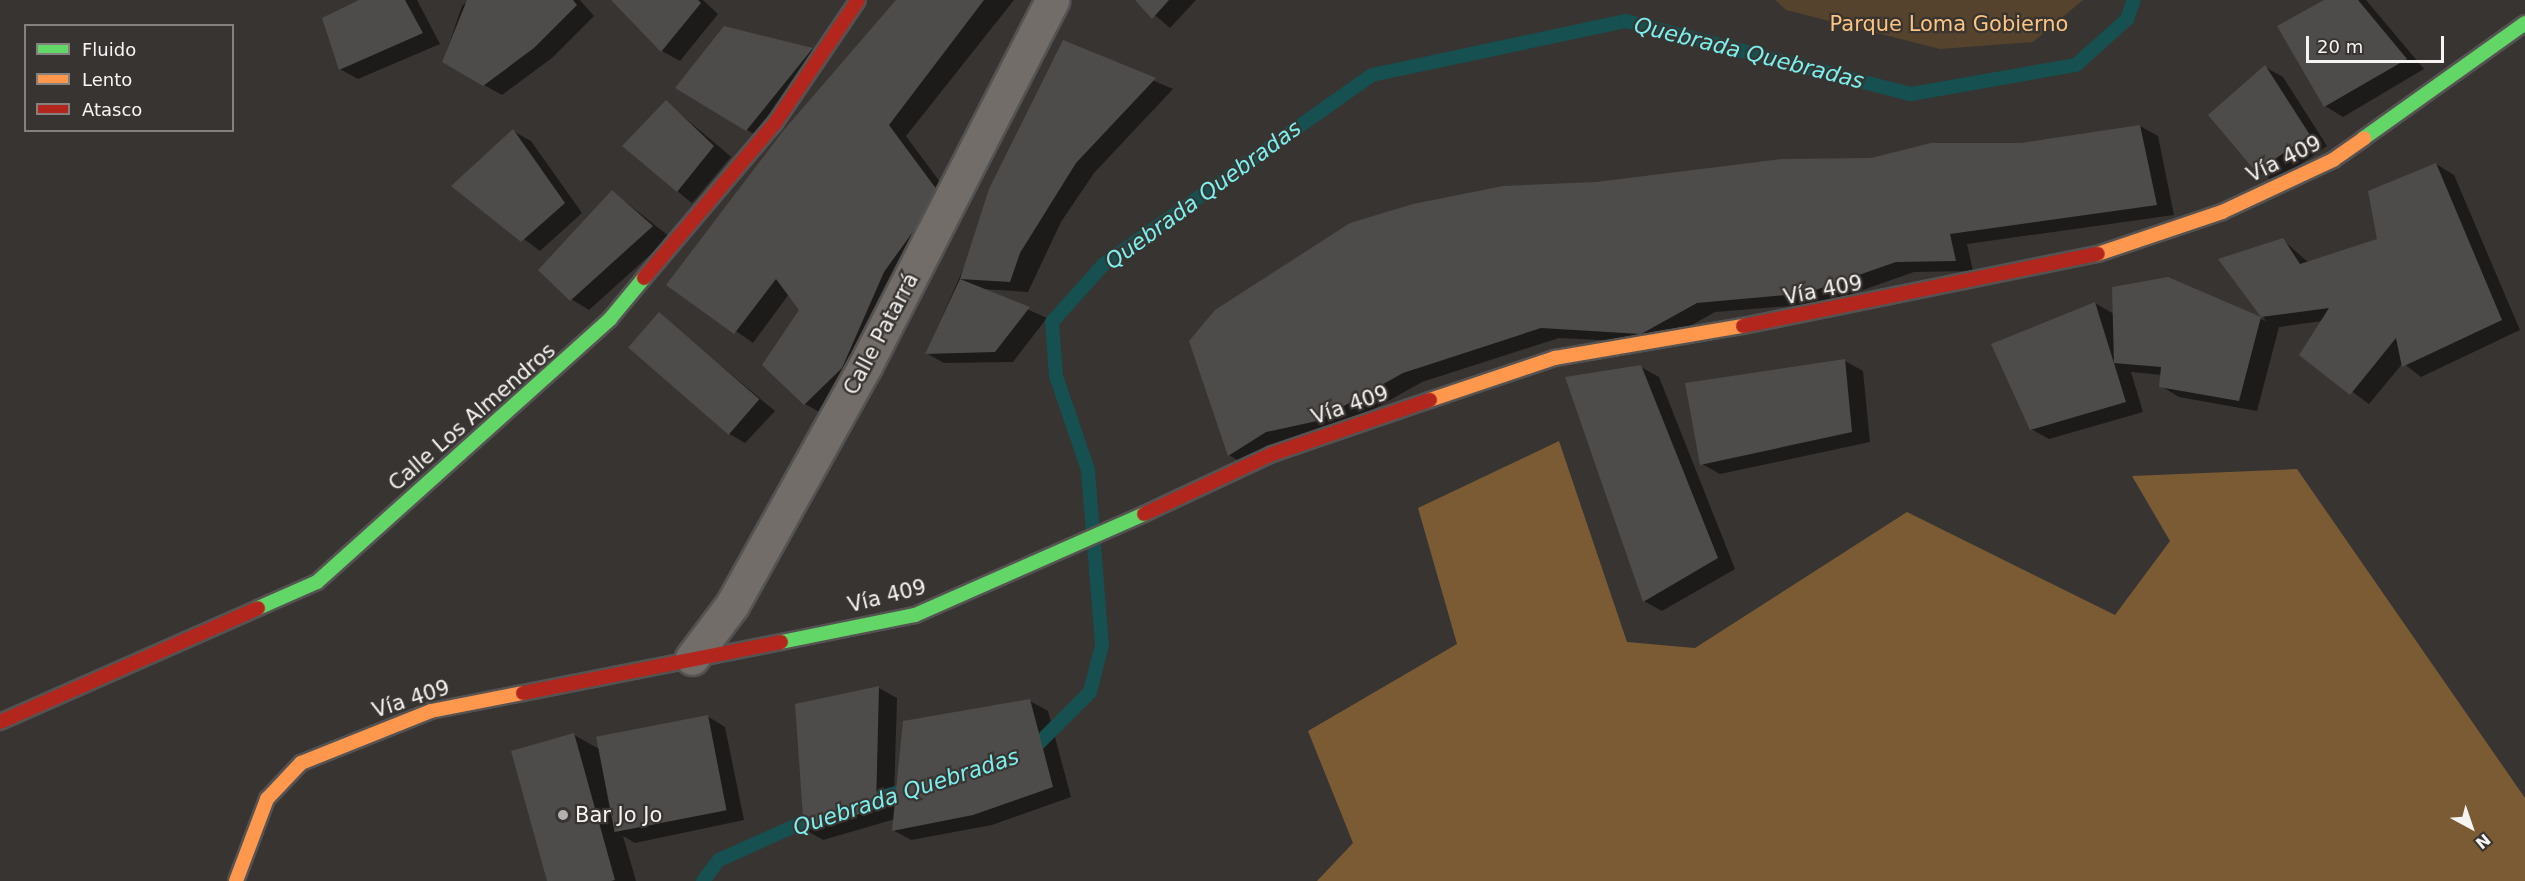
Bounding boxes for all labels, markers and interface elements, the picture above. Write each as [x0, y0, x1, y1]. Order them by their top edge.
park label: Parque Loma Gobierno [1830, 11, 2068, 37]
water label: Quebrada Quebradas [1631, 12, 1867, 94]
legend [24, 24, 234, 132]
scale bar [2309, 24, 2447, 62]
text: 20 m [2317, 36, 2363, 57]
text: Fluido [82, 39, 136, 60]
text: Lento [82, 69, 132, 90]
text: Atasco [82, 99, 142, 120]
water label: Quebrada Quebradas [1100, 115, 1306, 275]
street label: Vía 409 [2243, 130, 2325, 188]
street label: Calle Patarrá [838, 269, 924, 399]
street label: Vía 409 [1781, 270, 1865, 310]
street label: Calle Los Almendros [383, 338, 561, 496]
street label: Vía 409 [1308, 380, 1392, 430]
street label: Vía 409 [845, 574, 929, 618]
street label: Vía 409 [369, 675, 453, 723]
water label: Quebrada Quebradas [790, 743, 1022, 841]
north arrow [2441, 797, 2501, 857]
place label: Bar Jo Jo [575, 802, 662, 828]
marker: Bar Jo Jo [556, 808, 570, 822]
text: N [2472, 830, 2494, 853]

